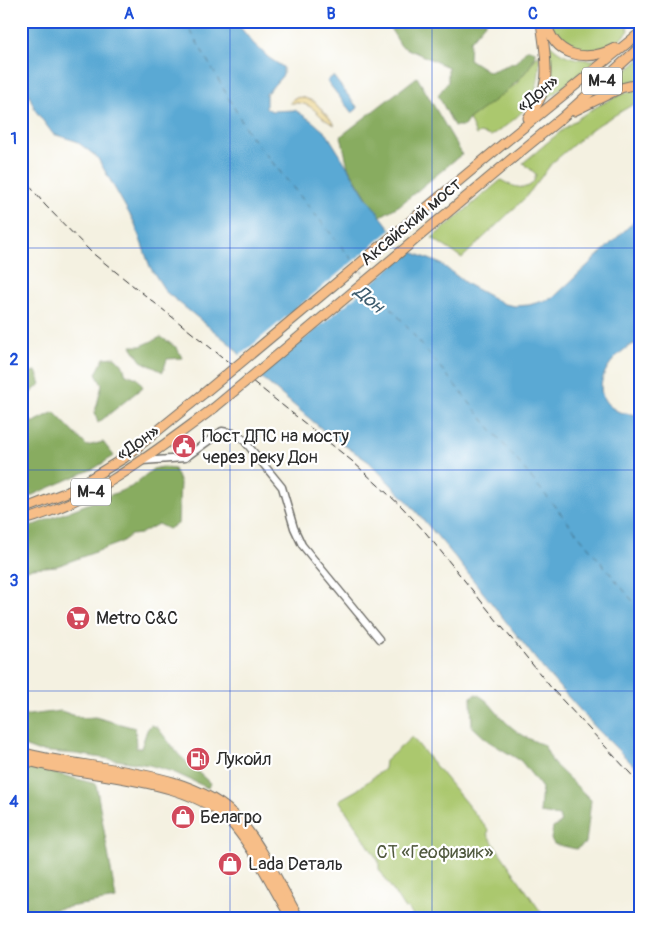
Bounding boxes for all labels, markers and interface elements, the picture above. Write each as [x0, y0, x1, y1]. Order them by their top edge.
text: A [124, 4, 135, 24]
text: B [326, 4, 336, 24]
text: C [528, 4, 538, 24]
road number: М-4 [582, 68, 622, 94]
street label: «Дон» [512, 70, 564, 118]
text: 1 [11, 129, 17, 149]
street label: Аксайский мост [356, 173, 466, 271]
water label: Дон [349, 279, 391, 320]
text: 2 [10, 350, 19, 370]
street label: «Дон» [112, 420, 164, 466]
place label: Пост ДПС на мосту через реку Дон [202, 425, 349, 469]
public building icon: Пост ДПС на мосту через реку Дон [171, 433, 197, 459]
road number: М-4 [71, 478, 111, 506]
text: 3 [10, 571, 19, 591]
supermarket icon: Metro C&C [65, 605, 91, 631]
place label: Metro C&C [96, 607, 178, 630]
fuel station icon: Лукойл [185, 746, 211, 772]
place label: Лукойл [215, 748, 272, 771]
text: 4 [9, 792, 19, 812]
shop icon: Белагро [170, 804, 196, 830]
place label: Белагро [200, 806, 262, 829]
park label: СТ «Геофизик» [377, 841, 493, 864]
shop icon: Lada Dеталь [217, 851, 243, 877]
place label: Lada Dеталь [248, 853, 343, 876]

